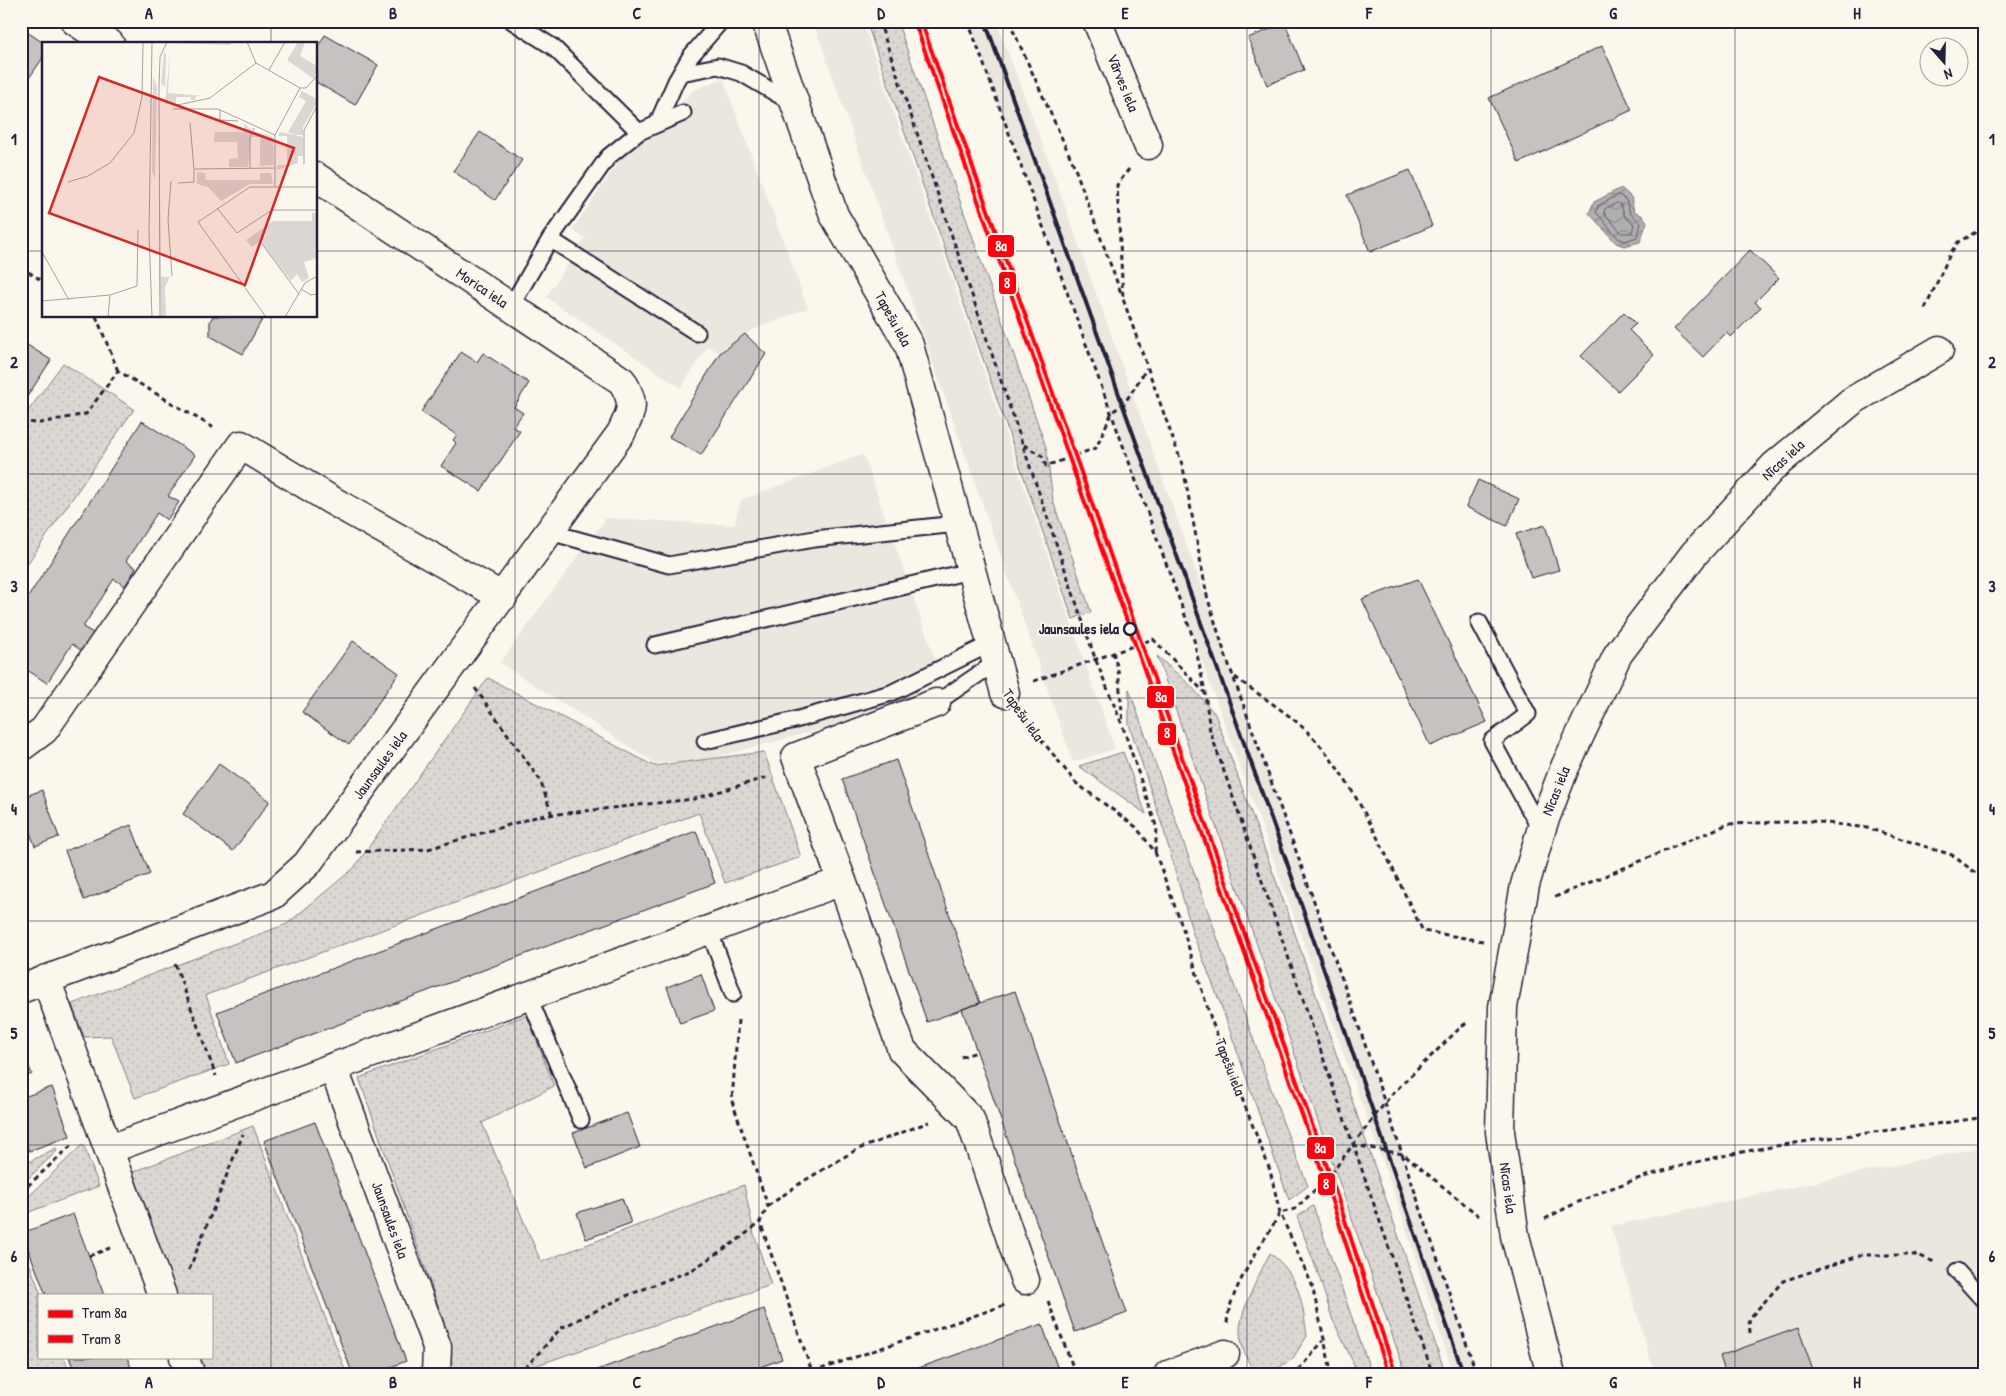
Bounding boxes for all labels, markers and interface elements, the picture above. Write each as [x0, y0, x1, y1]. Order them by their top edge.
text: A [145, 2, 153, 24]
text: B [389, 2, 397, 24]
text: C [633, 2, 642, 24]
text: D [877, 2, 885, 24]
text: E [1121, 2, 1129, 24]
text: F [1365, 2, 1373, 24]
text: G [1609, 2, 1617, 24]
text: H [1853, 2, 1861, 24]
north arrow [1918, 38, 1968, 88]
inset map [42, 42, 318, 318]
street label: Vārves iela [1102, 51, 1145, 115]
text: N [1941, 64, 1955, 85]
text: 1 [11, 128, 17, 150]
text: 1 [1989, 128, 1995, 150]
line badge: 8a [987, 234, 1015, 258]
text: 8a [995, 236, 1007, 255]
street label: Morica iela [452, 263, 512, 313]
line badge: 8 [998, 271, 1017, 295]
text: 8 [1004, 273, 1010, 292]
street label: Tapešu iela [870, 288, 917, 350]
text: 2 [10, 351, 18, 373]
text: 2 [1988, 351, 1996, 373]
street label: Nīcas iela [1757, 434, 1809, 485]
text: 3 [10, 575, 18, 597]
text: 3 [1988, 575, 1996, 597]
place label: Jaunsaules iela [1039, 618, 1119, 639]
marker: Jaunsaules iela [1123, 622, 1137, 636]
street label: Tapešu iela [998, 684, 1049, 745]
line badge: 8a [1146, 685, 1175, 709]
text: 8a [1155, 687, 1167, 706]
line badge: 8 [1157, 722, 1177, 746]
text: 8 [1164, 723, 1170, 742]
street label: Jaunsaules iela [348, 726, 412, 803]
street label: Nīcas iela [1536, 763, 1575, 819]
text: 4 [11, 798, 17, 820]
text: 4 [1989, 798, 1995, 820]
text: 5 [11, 1022, 18, 1044]
text: 5 [1989, 1022, 1996, 1044]
street label: Tapešu iela [1210, 1035, 1251, 1099]
line badge: 8a [1306, 1136, 1335, 1160]
text: 8a [1314, 1138, 1326, 1157]
street label: Nīcas iela [1495, 1161, 1522, 1215]
line badge: 8 [1317, 1172, 1336, 1196]
text: 8 [1323, 1174, 1329, 1193]
street label: Jaunsaules iela [367, 1179, 414, 1261]
text: 6 [11, 1245, 18, 1267]
text: 6 [1989, 1245, 1996, 1267]
legend [38, 1294, 212, 1358]
text: Tram 8a [82, 1302, 127, 1323]
text: Tram 8 [82, 1328, 121, 1349]
text: A [145, 1371, 153, 1393]
text: B [389, 1371, 397, 1393]
text: C [633, 1371, 642, 1393]
text: D [877, 1371, 885, 1393]
text: E [1121, 1371, 1129, 1393]
text: F [1365, 1371, 1373, 1393]
text: G [1609, 1371, 1617, 1393]
text: H [1853, 1371, 1861, 1393]

